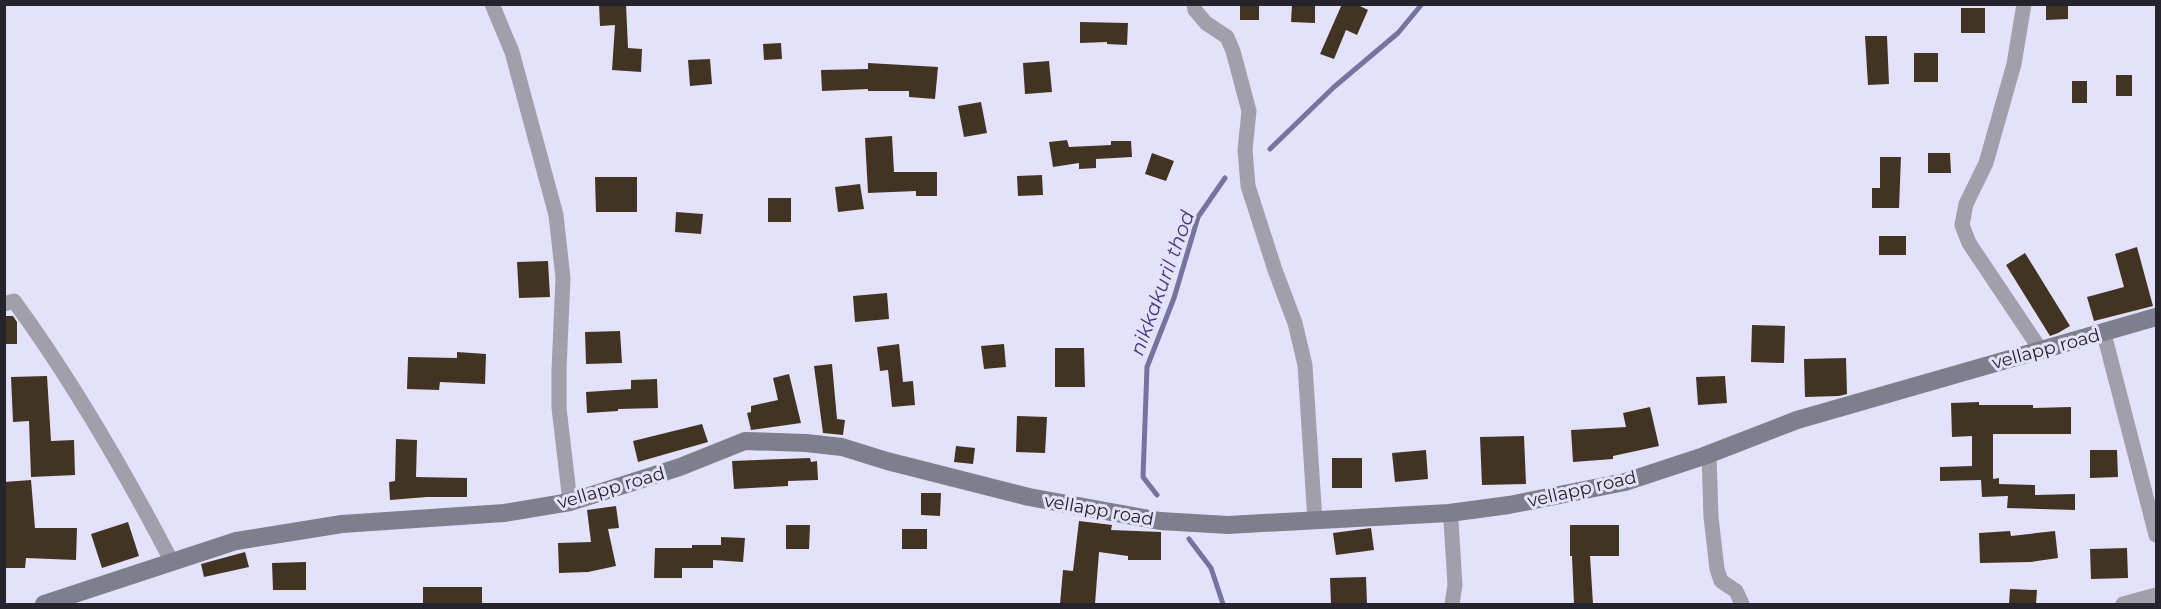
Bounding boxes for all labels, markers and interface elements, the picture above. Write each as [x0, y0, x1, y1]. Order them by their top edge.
water label: nikkakuril thod [1125, 207, 1200, 359]
street label: vellapp road [1990, 324, 2102, 374]
street label: vellapp road [555, 462, 667, 514]
street label: vellapp road [1526, 466, 1638, 512]
street label: vellapp road [1043, 490, 1155, 530]

